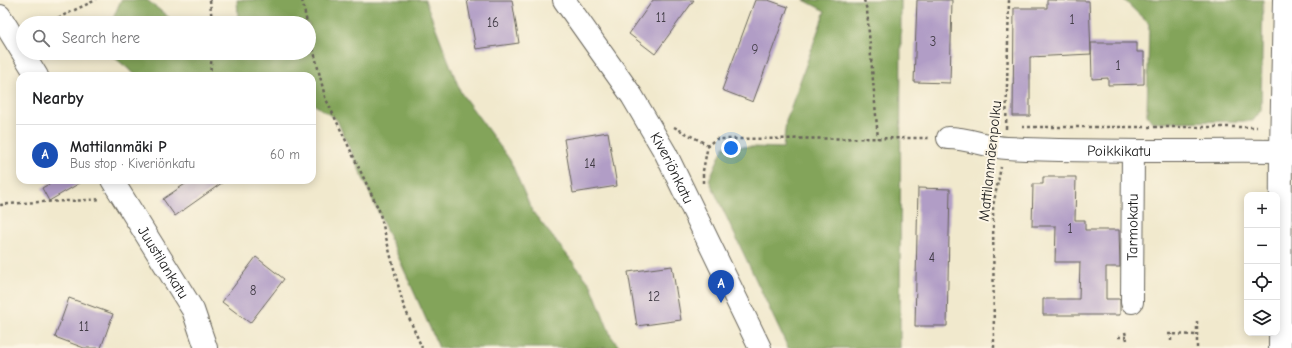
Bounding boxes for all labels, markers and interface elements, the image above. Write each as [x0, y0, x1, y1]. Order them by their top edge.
house number: 11 [656, 10, 666, 25]
house number: 1 [1069, 12, 1075, 27]
house number: 16 [487, 15, 499, 30]
search box [16, 16, 316, 60]
icon: search [30, 27, 52, 49]
text: Search here [62, 29, 140, 47]
house number: 3 [930, 34, 936, 49]
house number: 9 [752, 42, 759, 57]
house number: 1 [1115, 58, 1121, 73]
text: Nearby [32, 89, 83, 108]
street label: Mattilanmäenpolku [975, 100, 1005, 222]
street label: Kiveriönkatu [646, 129, 698, 206]
text: Mattilanmäki P [70, 138, 167, 156]
your location [721, 138, 741, 158]
street label: Poikkikatu [1087, 142, 1151, 160]
text: A [41, 147, 49, 162]
text: 60 m [270, 147, 300, 162]
text: Bus stop · Kiveriönkatu [70, 156, 195, 171]
house number: 14 [584, 156, 596, 171]
map controls [1244, 192, 1280, 336]
button: + [1244, 192, 1280, 228]
street label: Tarmokatu [1123, 193, 1142, 261]
house number: 1 [1067, 221, 1073, 236]
street label: Juustilankatu [134, 223, 193, 302]
button: − [1244, 228, 1280, 264]
house number: 4 [929, 250, 935, 265]
button: locate [1244, 264, 1280, 300]
pin: A [708, 270, 734, 303]
house number: 8 [250, 283, 257, 298]
house number: 12 [648, 289, 660, 304]
button: layers [1244, 300, 1280, 336]
house number: 11 [79, 319, 89, 334]

